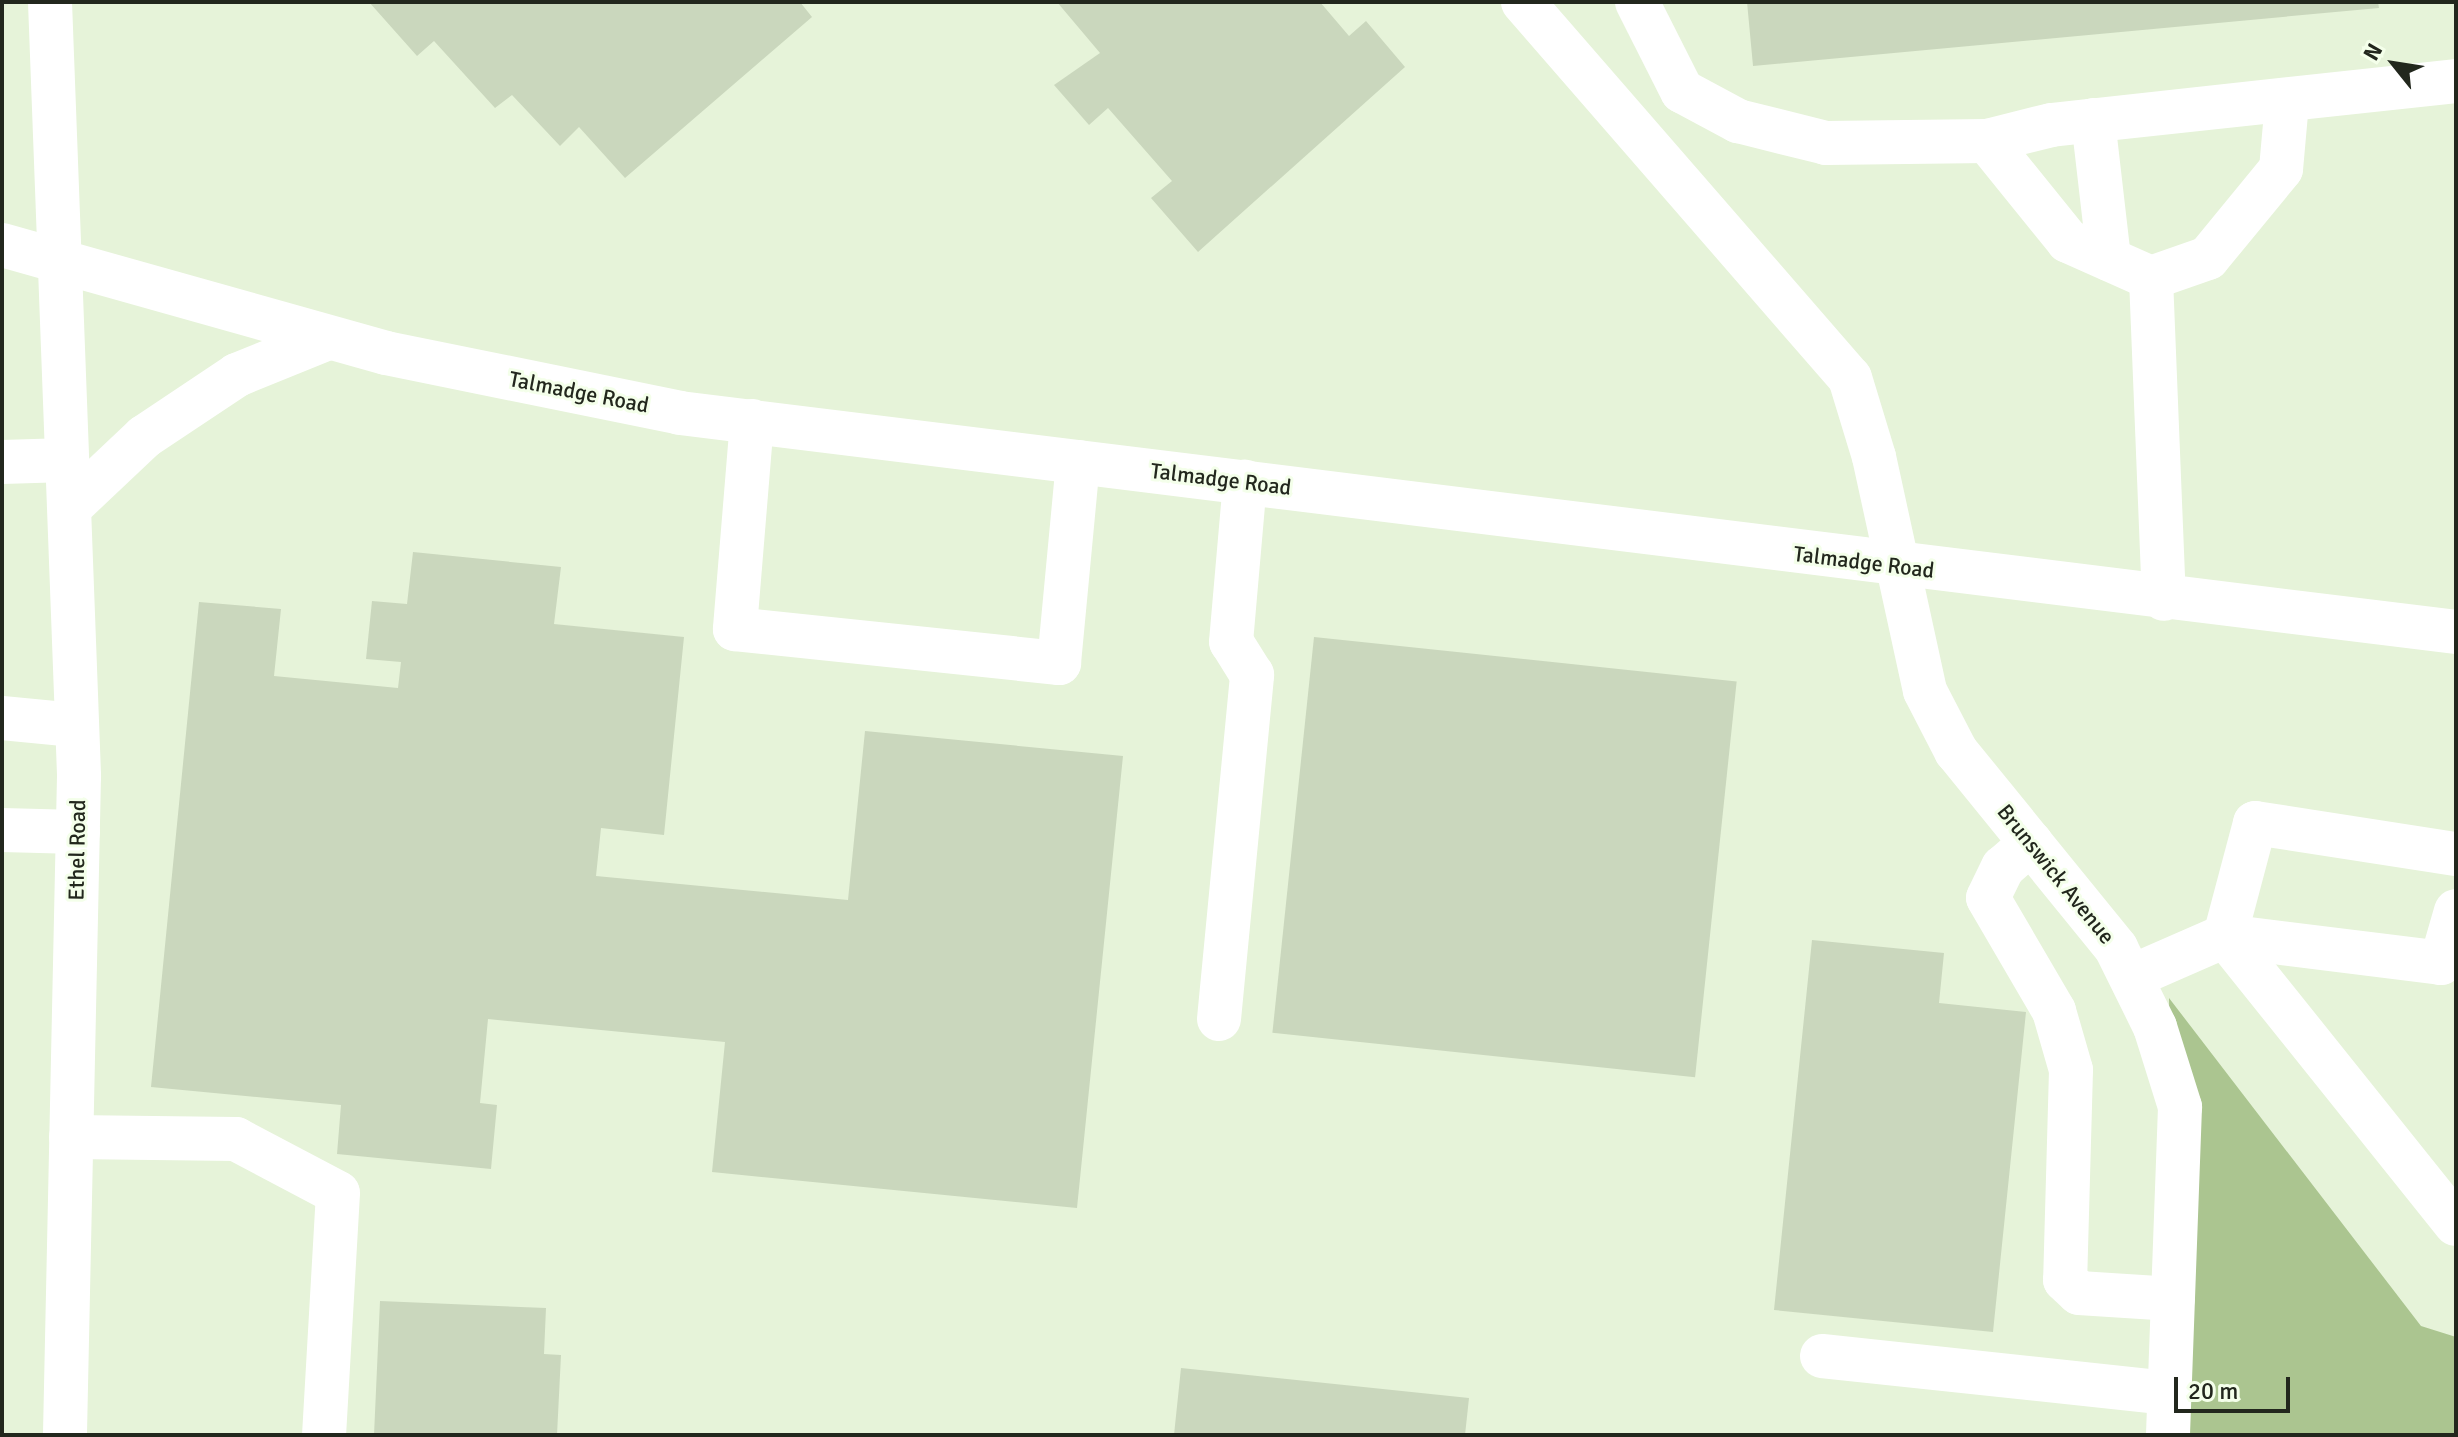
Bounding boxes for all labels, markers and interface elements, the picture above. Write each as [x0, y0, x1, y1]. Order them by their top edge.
north arrow [2354, 24, 2434, 104]
text: N [2357, 38, 2388, 65]
street label: Talmadge Road [507, 366, 651, 418]
street label: Talmadge Road [1149, 457, 1293, 501]
street label: Talmadge Road [1792, 540, 1936, 584]
street label: Ethel Road [63, 799, 91, 901]
street label: Brunswick Avenue [1992, 799, 2120, 949]
scale bar [2178, 1361, 2294, 1411]
text: 20 m [2188, 1376, 2238, 1406]

